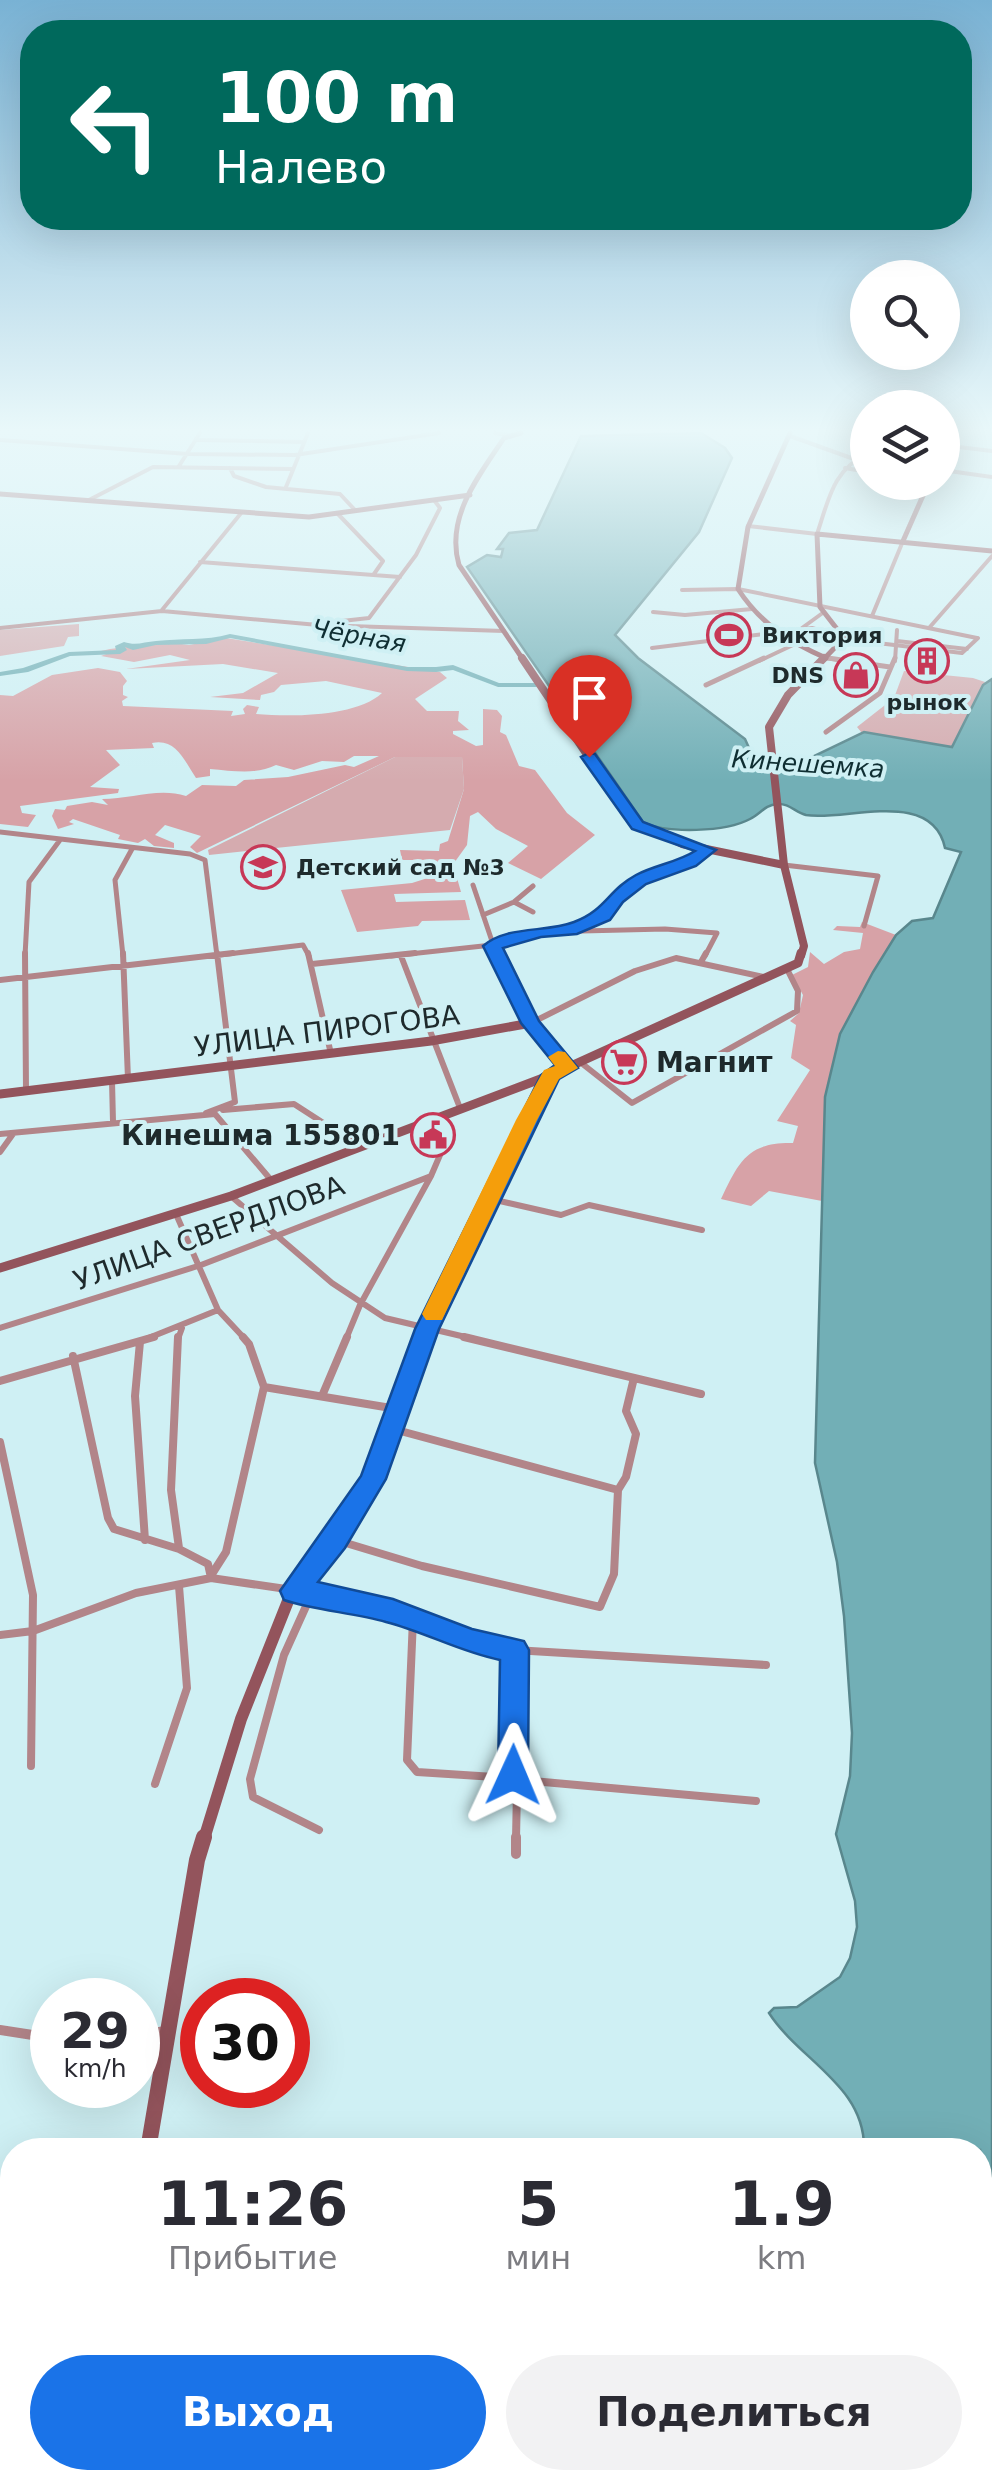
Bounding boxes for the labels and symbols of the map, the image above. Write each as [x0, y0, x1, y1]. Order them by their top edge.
sports icon: Виктория [706, 612, 752, 658]
water label: Чёрная [310, 613, 408, 659]
place label: Виктория [762, 623, 882, 648]
building icon: рынок [904, 638, 950, 684]
shop icon: DNS [833, 652, 879, 698]
pin [547, 655, 632, 758]
place label: DNS [771, 663, 824, 688]
place label: рынок [887, 690, 968, 715]
water label: Кинешемка [731, 744, 885, 784]
school or university icon: Детский сад №3 [240, 844, 286, 890]
place label: Детский сад №3 [296, 855, 505, 880]
street label: УЛИЦА ПИРОГОВА [192, 998, 462, 1064]
supermarket icon: Магнит [601, 1039, 647, 1085]
place label: Магнит [656, 1046, 773, 1079]
public building icon: Кинешма 155801 [410, 1112, 456, 1158]
place label: Кинешма 155801 [121, 1119, 400, 1152]
street label: УЛИЦА СВЕРДЛОВА [69, 1169, 349, 1297]
position arrow [461, 1723, 565, 1827]
speed limit sign: 30 [180, 1978, 310, 2108]

